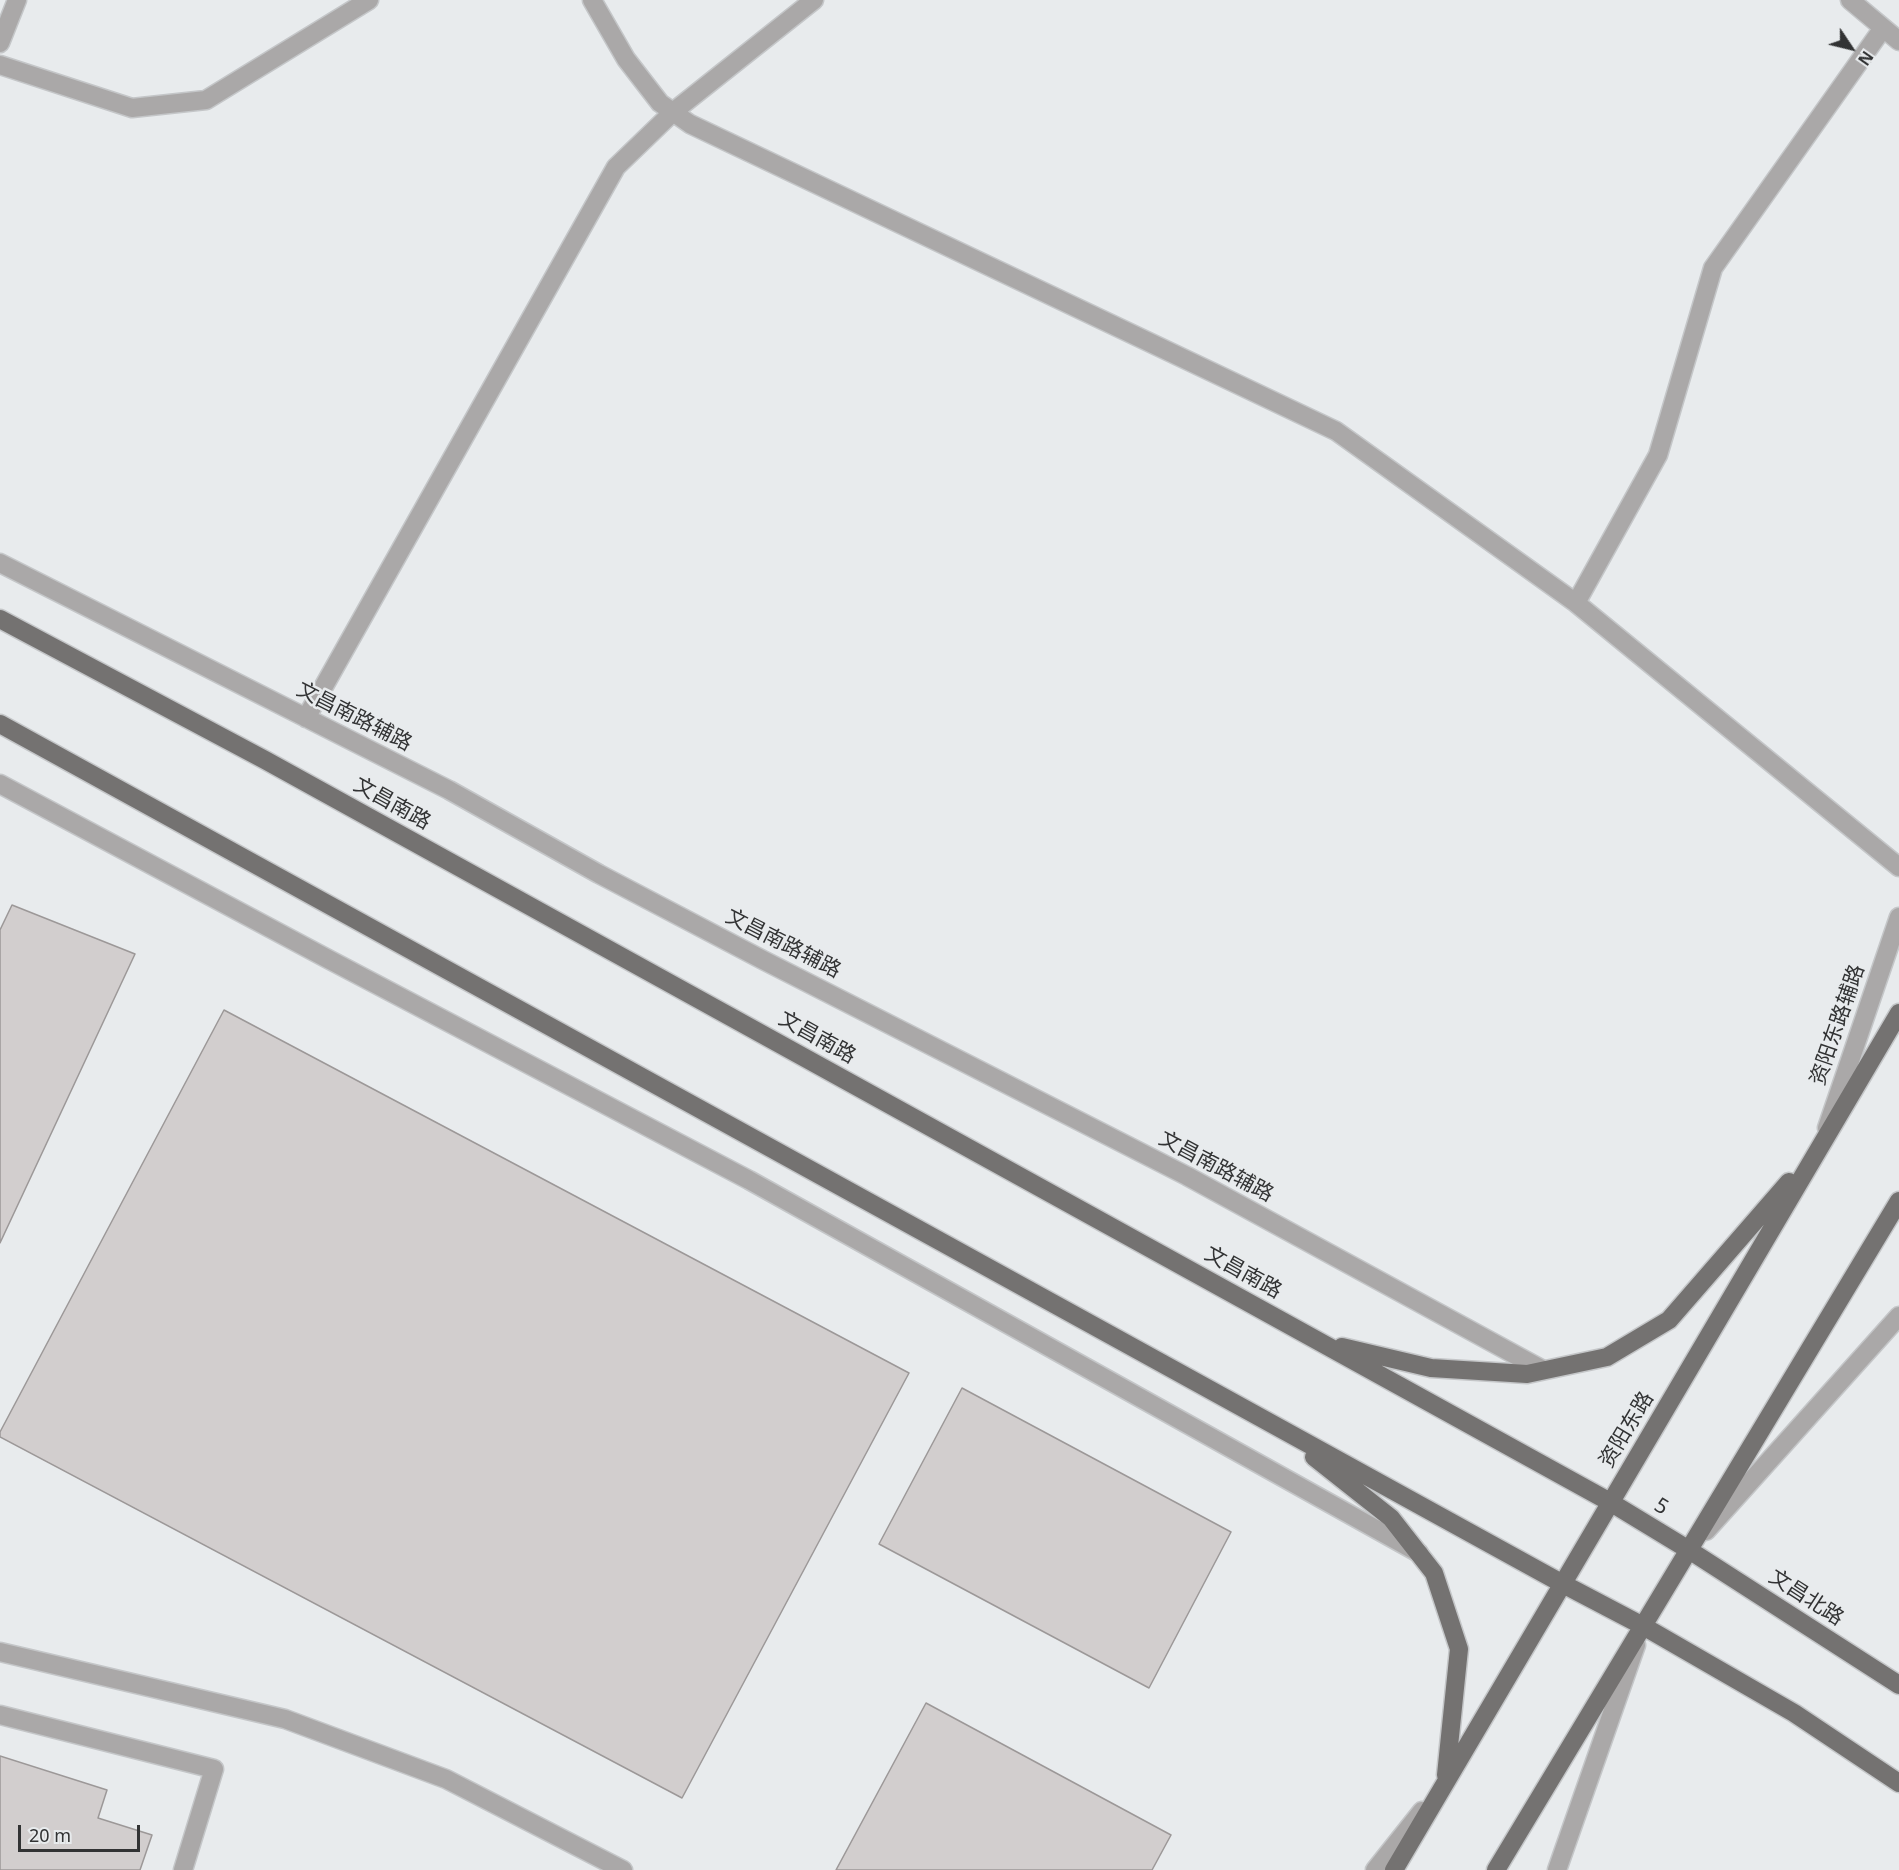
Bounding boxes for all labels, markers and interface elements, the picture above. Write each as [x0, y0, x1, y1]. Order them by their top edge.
north arrow [1821, 18, 1881, 78]
text: N [1853, 47, 1878, 70]
street label: 文昌南路辅路 [292, 677, 416, 757]
street label: 文昌南路 [349, 773, 435, 835]
street label: 文昌南路辅路 [721, 904, 845, 984]
street label: 资阳东路辅路 [1806, 961, 1870, 1089]
street label: 文昌南路 [774, 1007, 860, 1069]
street label: 文昌南路辅路 [1154, 1126, 1278, 1208]
street label: 文昌南路 [1200, 1242, 1286, 1304]
street label: 资阳东路 [1595, 1388, 1659, 1472]
street label: 5 [1649, 1493, 1673, 1521]
street label: 文昌北路 [1764, 1565, 1848, 1631]
scale bar [21, 1813, 142, 1851]
text: 20 m [29, 1823, 71, 1847]

